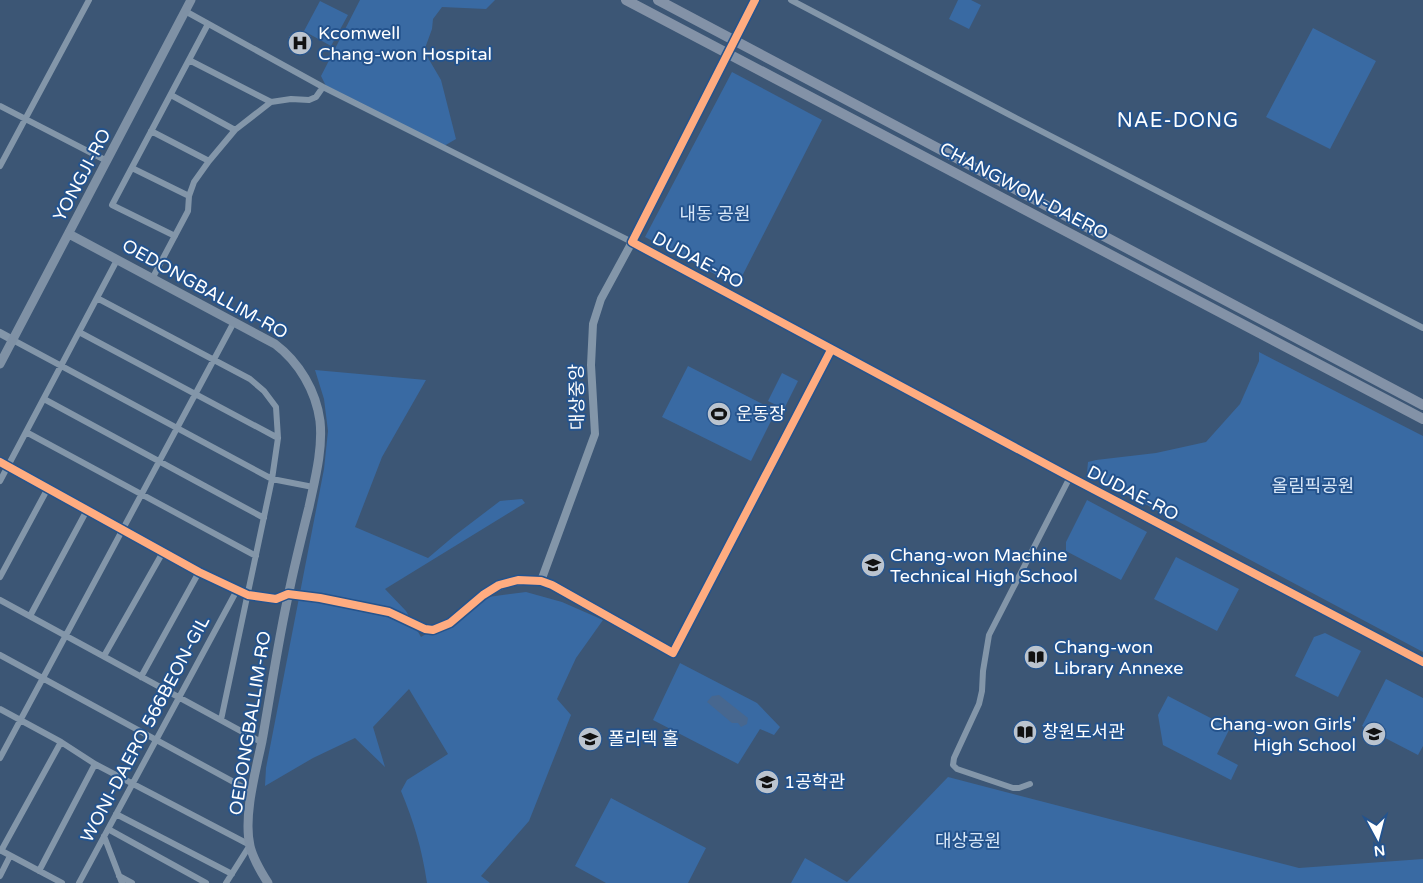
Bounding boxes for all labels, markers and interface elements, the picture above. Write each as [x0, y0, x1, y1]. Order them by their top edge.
place label: Kcomwell Chang-won Hospital [318, 22, 492, 65]
hospital icon: Kcomwell Chang-won Hospital [287, 30, 313, 56]
district label: NAE-DONG [1117, 109, 1239, 133]
street label: YONGJI-RO [48, 125, 116, 225]
street label: CHANGWON-DAERO [936, 137, 1112, 245]
park label: 내동 공원 [680, 203, 750, 225]
street label: DUDAE-RO [649, 227, 747, 293]
street label: OEDONGBALLIM-RO [118, 234, 292, 344]
street label: 대상중앙 [565, 364, 589, 430]
sports icon: 운동장 [706, 401, 732, 427]
place label: 운동장 [736, 403, 786, 425]
street label: DUDAE-RO [1083, 460, 1183, 526]
park label: 올림픽공원 [1272, 475, 1354, 497]
place label: Chang-won Machine Technical High School [890, 544, 1078, 587]
school or university icon: Chang-won Machine Technical High School [860, 552, 886, 578]
street label: WONI-DAERO 566BEON-GIL [76, 611, 214, 846]
street label: OEDONGBALLIM-RO [225, 629, 275, 817]
place label: Chang-won Library Annexe [1054, 636, 1183, 679]
library icon: Chang-won Library Annexe [1023, 644, 1049, 670]
place label: Chang-won Girls' High School [1210, 713, 1356, 756]
library icon: 창원도서관 [1012, 719, 1038, 745]
place label: 창원도서관 [1042, 721, 1125, 743]
school or university icon: Chang-won Girls' High School [1361, 721, 1387, 747]
school or university icon: 폴리텍 홀 [577, 726, 603, 752]
place label: 폴리텍 홀 [608, 728, 679, 750]
school or university icon: 1공학관 [754, 769, 780, 795]
place label: 1공학관 [784, 771, 845, 793]
north arrow [1353, 813, 1403, 863]
park label: 대상공원 [935, 830, 1001, 852]
text: N [1373, 841, 1386, 860]

